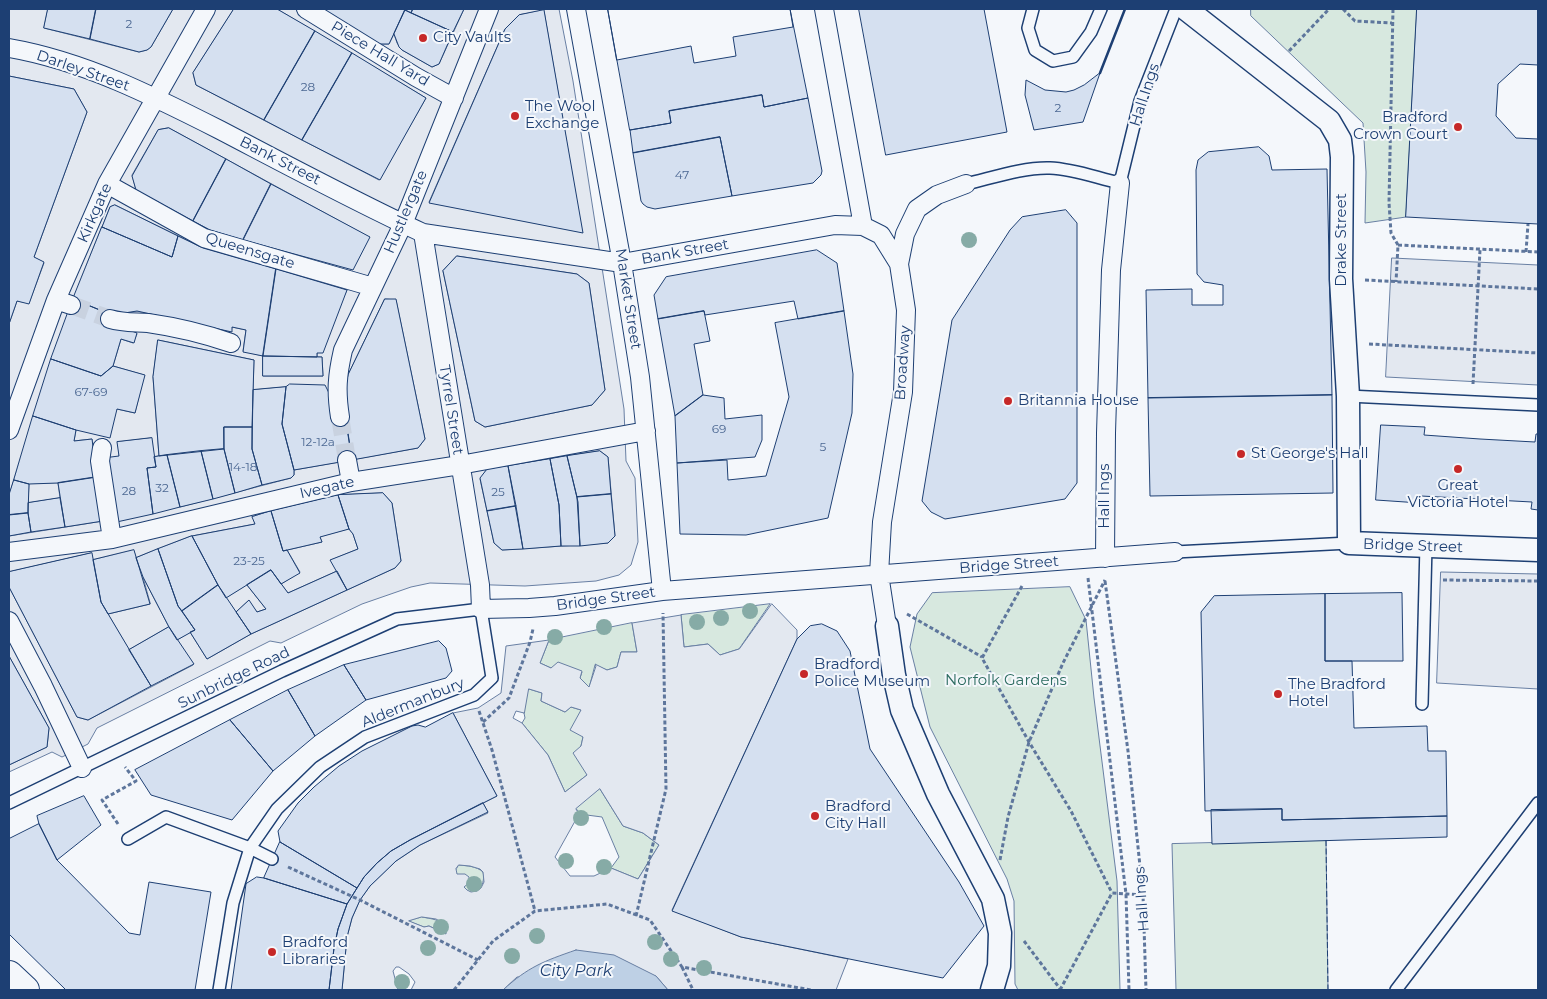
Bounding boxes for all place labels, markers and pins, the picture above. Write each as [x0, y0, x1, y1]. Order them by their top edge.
place label: City Vaults [433, 29, 511, 47]
marker: City Vaults [417, 32, 429, 44]
place label: The Wool Exchange [525, 98, 599, 133]
place label: Bradford Crown Court [1353, 109, 1448, 144]
marker: The Wool Exchange [509, 110, 521, 122]
marker: Bradford Crown Court [1452, 121, 1464, 133]
place label: Britannia House [1018, 392, 1139, 410]
marker: Britannia House [1002, 395, 1014, 407]
place label: St George's Hall [1251, 445, 1368, 463]
marker: St George's Hall [1235, 448, 1247, 460]
marker: Great Victoria Hotel [1452, 463, 1464, 475]
place label: Great Victoria Hotel [1407, 477, 1509, 512]
place label: Bradford Police Museum [814, 656, 930, 691]
marker: Bradford Police Museum [798, 668, 810, 680]
place label: The Bradford Hotel [1288, 676, 1386, 711]
marker: The Bradford Hotel [1272, 688, 1284, 700]
place label: Bradford City Hall [825, 798, 891, 833]
marker: Bradford City Hall [809, 810, 821, 822]
place label: Bradford Libraries [282, 934, 348, 969]
marker: Bradford Libraries [266, 946, 278, 958]

